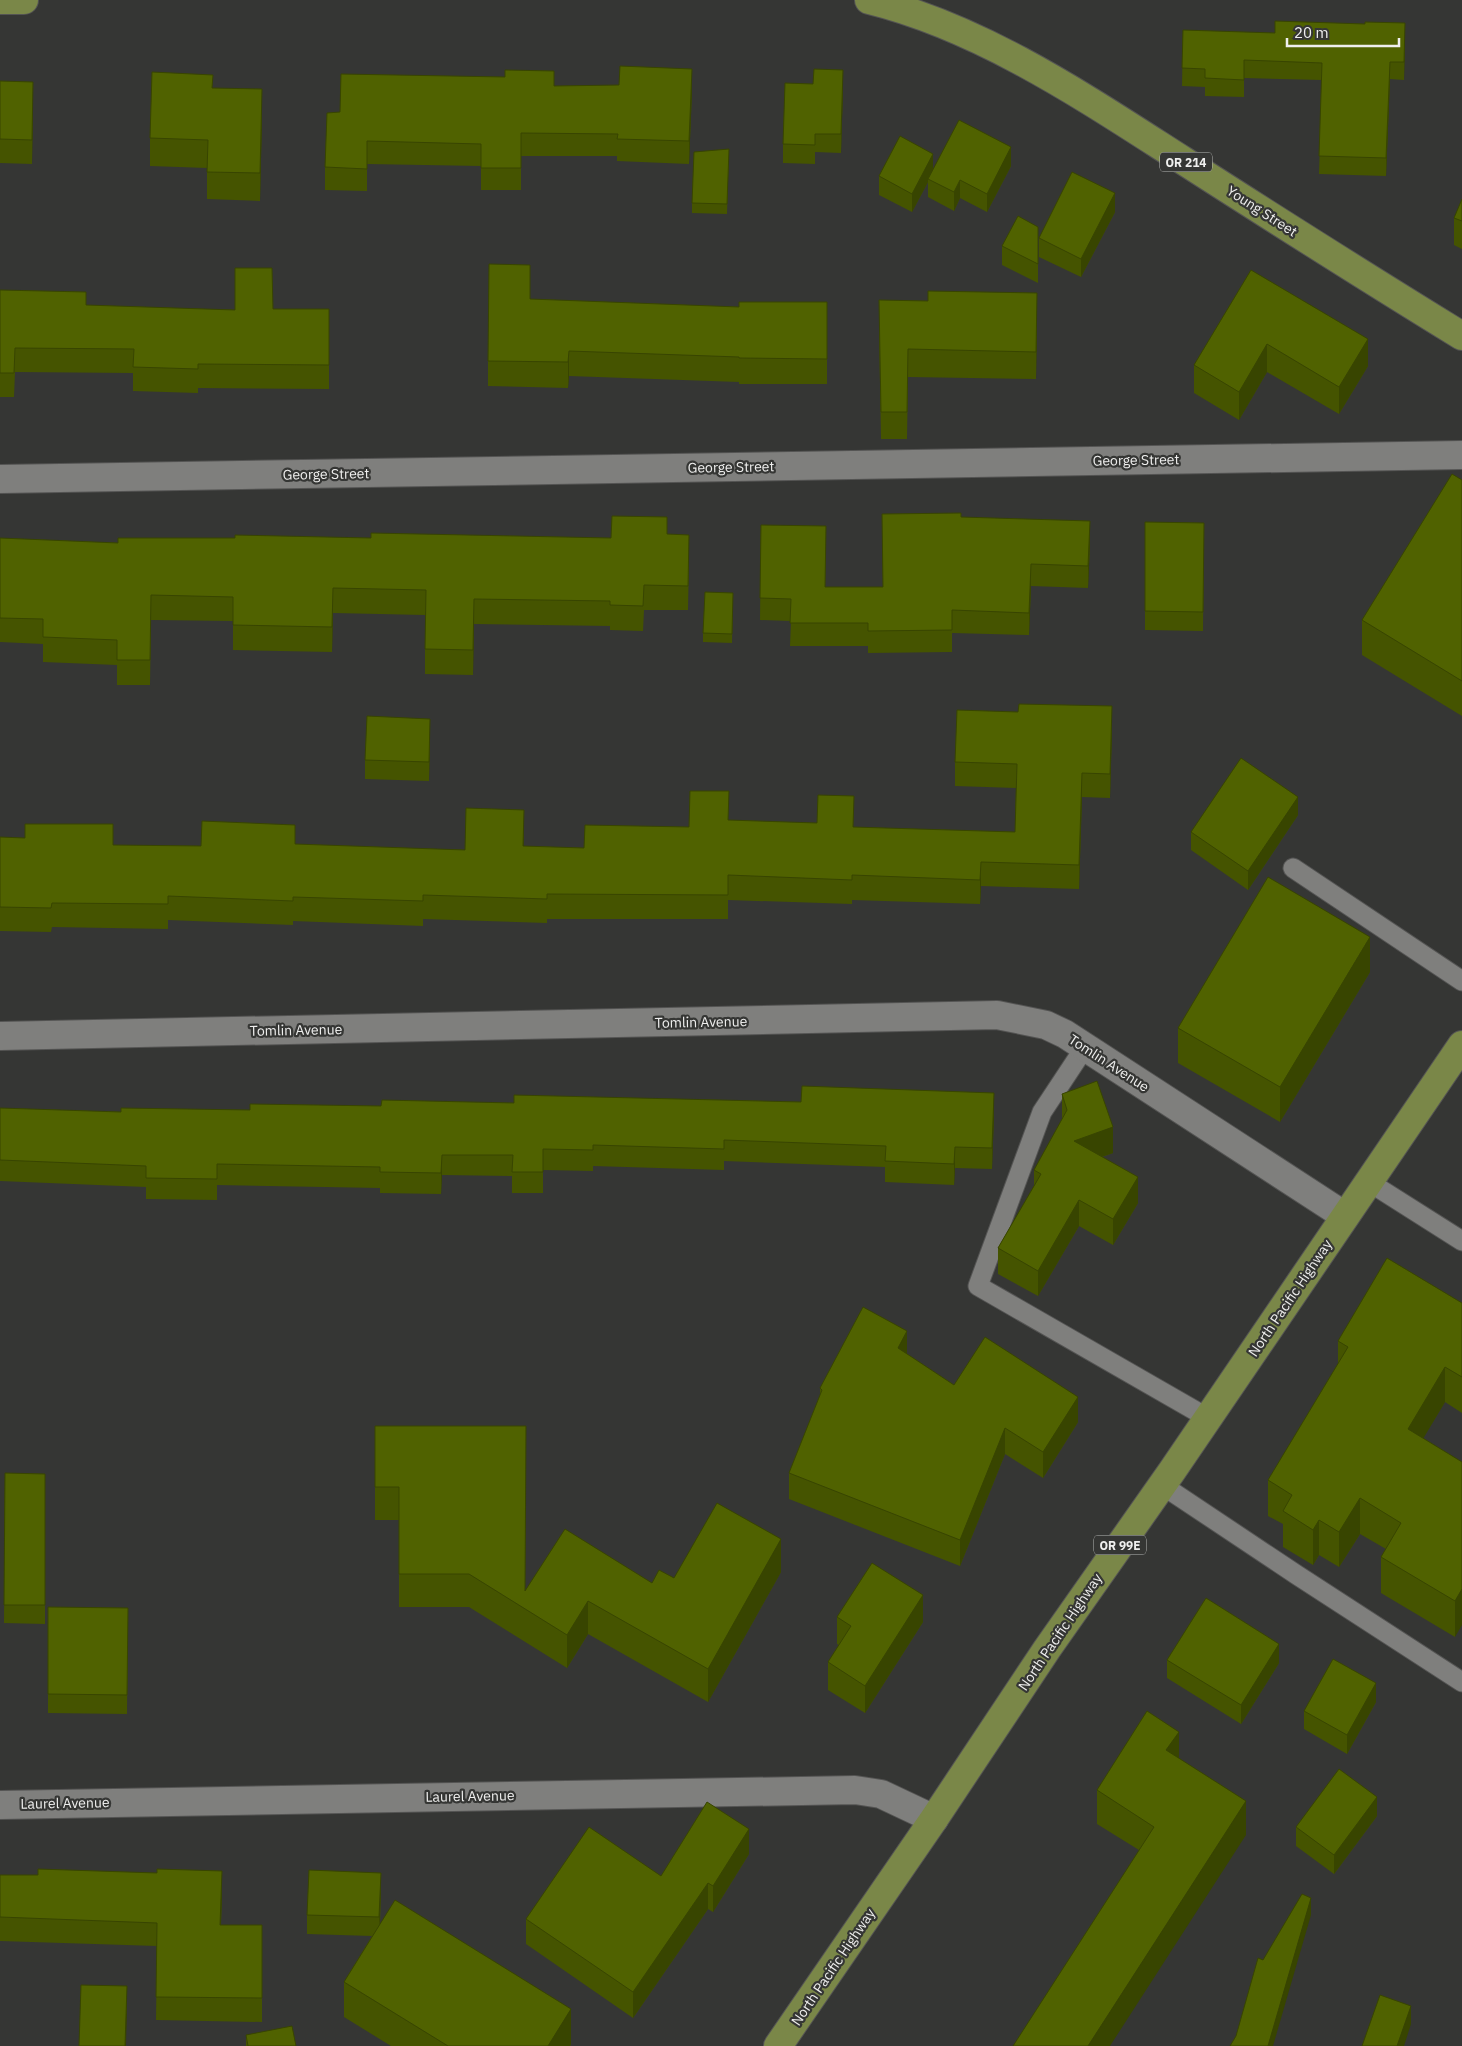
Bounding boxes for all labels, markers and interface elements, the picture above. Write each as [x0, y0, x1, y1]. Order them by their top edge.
scale bar [1287, 15, 1400, 47]
text: 20 m [1294, 23, 1329, 42]
road number: OR 214 [1160, 152, 1212, 172]
street label: Young Street [1223, 182, 1301, 240]
street label: George Street [1092, 450, 1180, 470]
street label: George Street [687, 457, 775, 477]
street label: George Street [282, 464, 370, 484]
street label: Tomlin Avenue [655, 1012, 748, 1032]
street label: Tomlin Avenue [250, 1020, 343, 1040]
street label: Tomlin Avenue [1065, 1030, 1153, 1096]
street label: North Pacific Highway [1244, 1236, 1336, 1360]
road number: OR 99E [1094, 1536, 1146, 1554]
street label: North Pacific Highway [1014, 1570, 1106, 1694]
street label: Laurel Avenue [425, 1786, 515, 1806]
street label: Laurel Avenue [20, 1793, 110, 1813]
street label: North Pacific Highway [787, 1905, 879, 2029]

